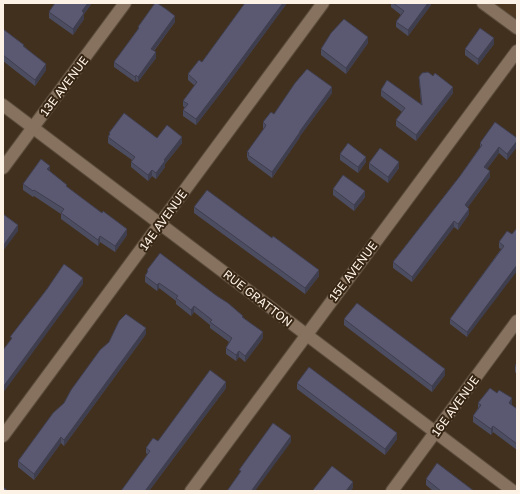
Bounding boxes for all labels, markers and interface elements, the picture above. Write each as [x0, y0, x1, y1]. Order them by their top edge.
street label: 13E AVENUE [37, 53, 91, 119]
street label: 14E AVENUE [136, 187, 190, 253]
street label: 15E AVENUE [326, 238, 380, 304]
street label: RUE GRATTON [220, 266, 296, 330]
street label: 16E AVENUE [428, 373, 482, 439]

